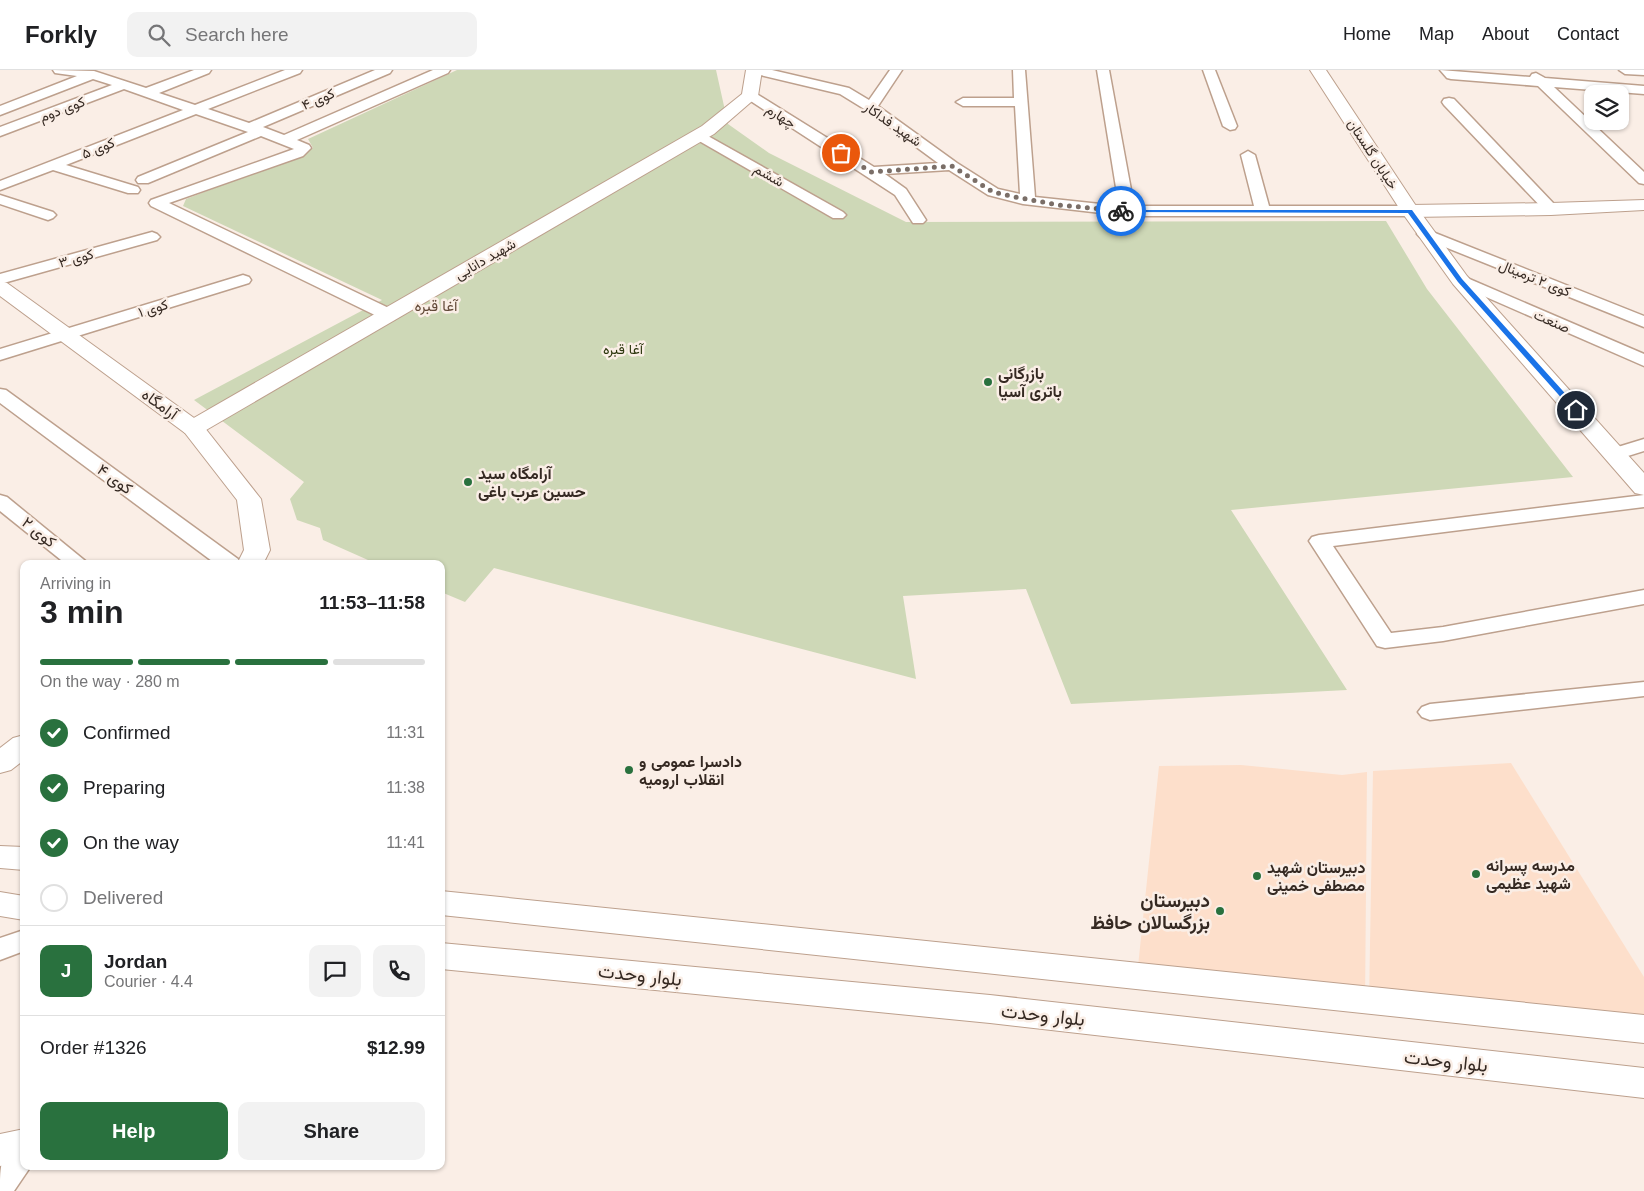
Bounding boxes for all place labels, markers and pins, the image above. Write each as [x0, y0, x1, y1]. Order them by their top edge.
pin [820, 132, 862, 174]
place label: بازرگانی باتری آسیا [998, 365, 1062, 402]
marker: بازرگانی باتری آسیا [982, 376, 994, 388]
pin [1555, 389, 1597, 431]
place label: آرامگاه سید حسین عرب باغی [478, 465, 586, 502]
marker: آرامگاه سید حسین عرب باغی [462, 476, 474, 488]
place label: دادسرا عمومی و انقلاب ارومیه [639, 753, 742, 790]
marker: دادسرا عمومی و انقلاب ارومیه [623, 764, 635, 776]
place label: مدرسه پسرانه شهید عظیمی [1486, 857, 1575, 894]
place label: دبیرستان شهید مصطفی خمینی [1267, 859, 1365, 895]
marker: مدرسه پسرانه شهید عظیمی [1470, 868, 1482, 880]
marker: دبیرستان شهید مصطفی خمینی [1251, 870, 1263, 882]
place label: دبیرستان بزرگسالان حافظ [1091, 890, 1210, 935]
marker: دبیرستان بزرگسالان حافظ [1214, 905, 1226, 917]

